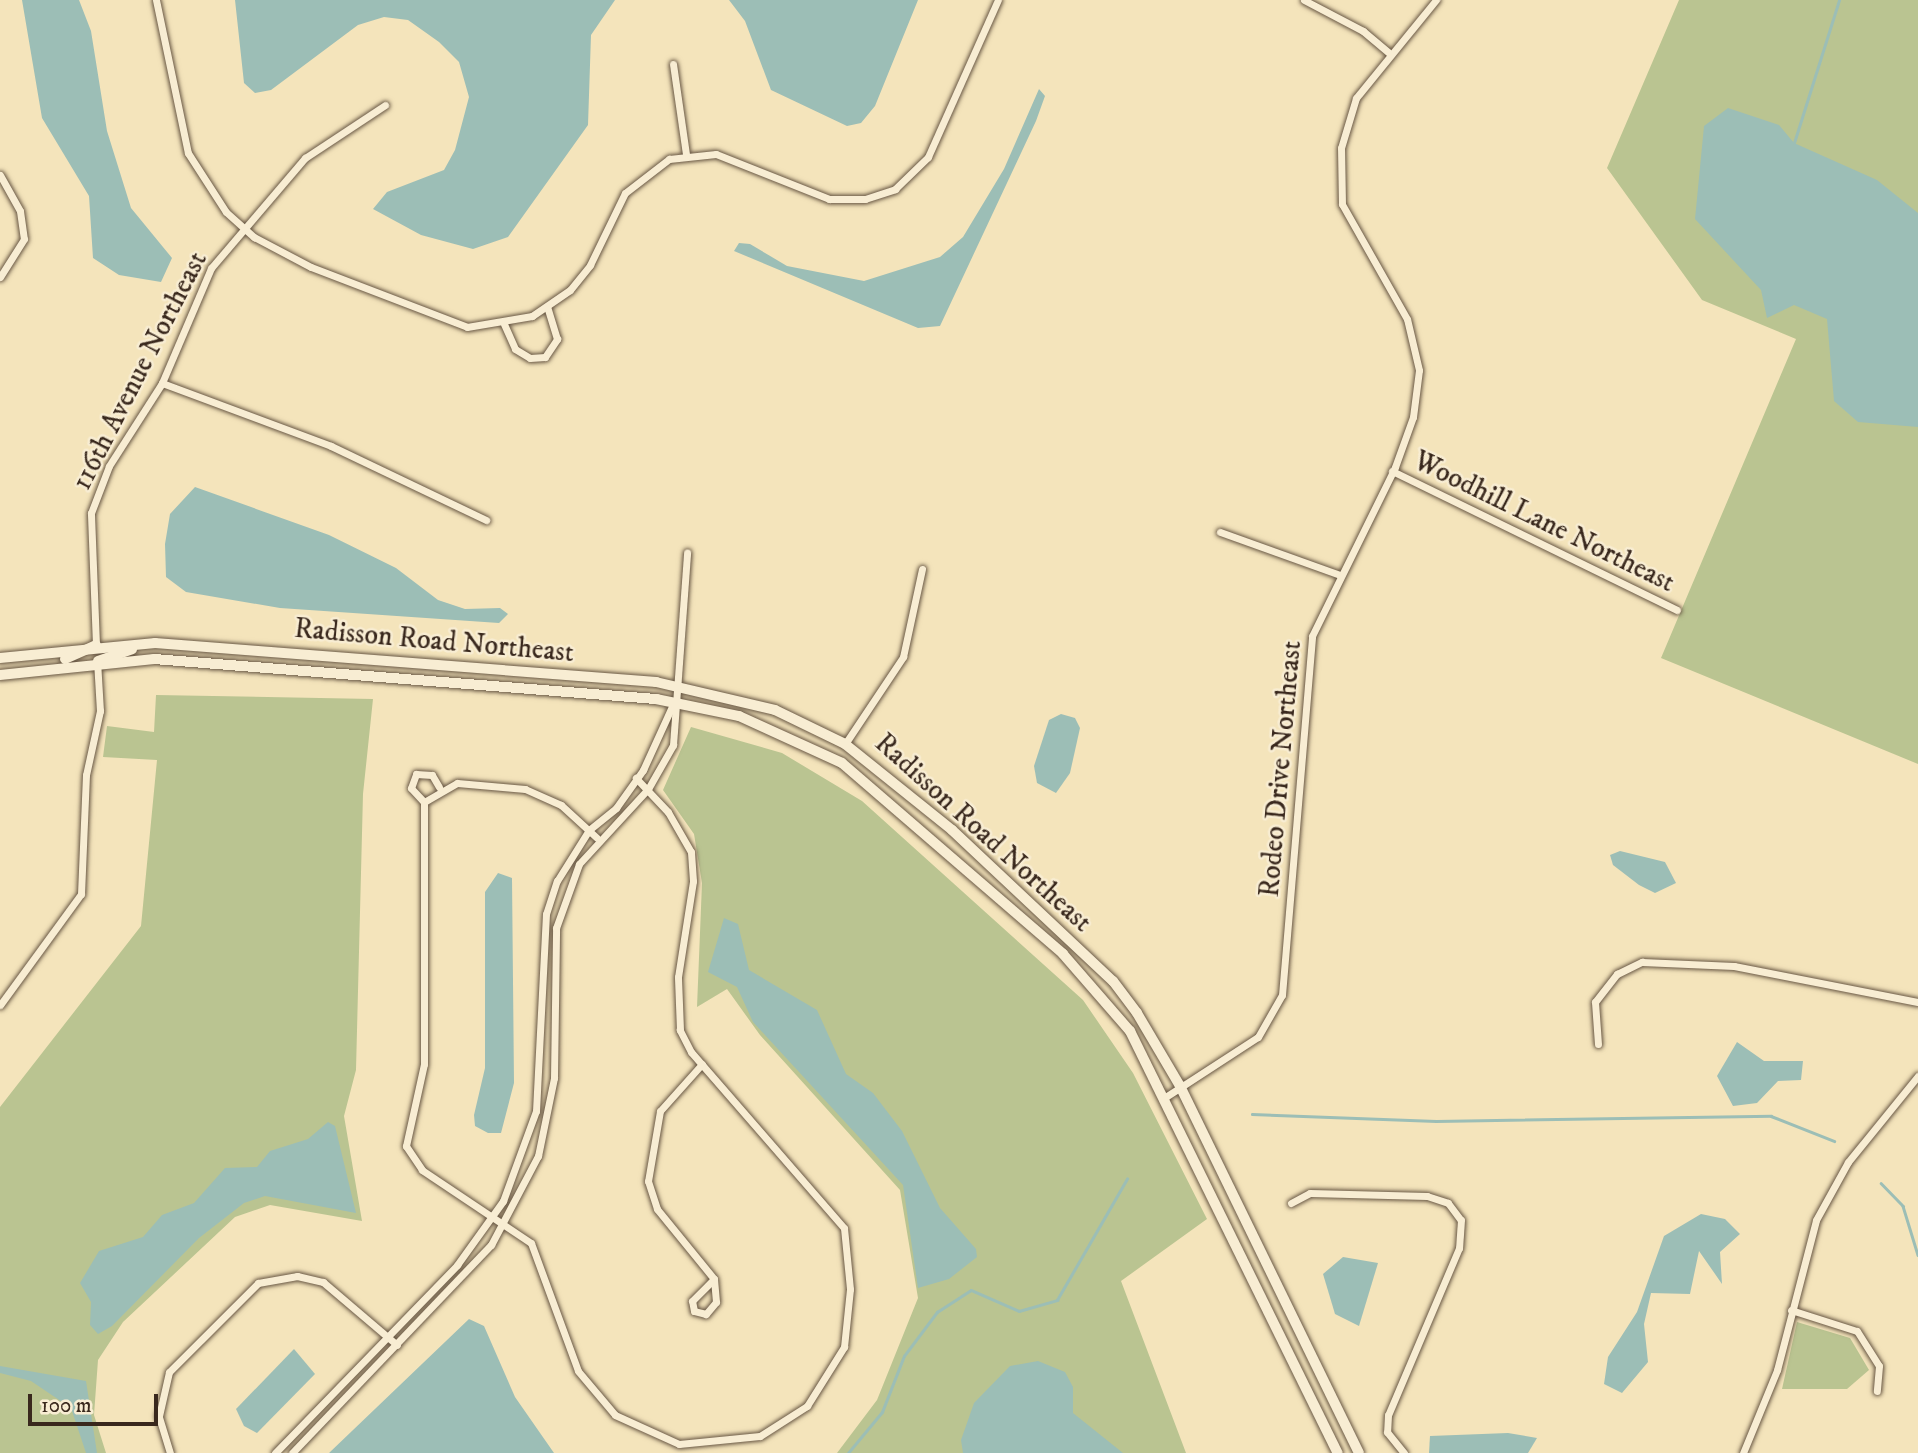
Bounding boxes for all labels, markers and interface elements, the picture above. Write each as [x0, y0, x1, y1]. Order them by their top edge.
street label: 116th Avenue Northeast [65, 246, 215, 496]
street label: Woodhill Lane Northeast [1408, 444, 1680, 600]
street label: Radisson Road Northeast [293, 612, 575, 670]
street label: Rodeo Drive Northeast [1253, 639, 1309, 899]
street label: Radisson Road Northeast [868, 727, 1098, 939]
scale bar [32, 1380, 161, 1424]
text: 100 m [41, 1393, 92, 1419]

